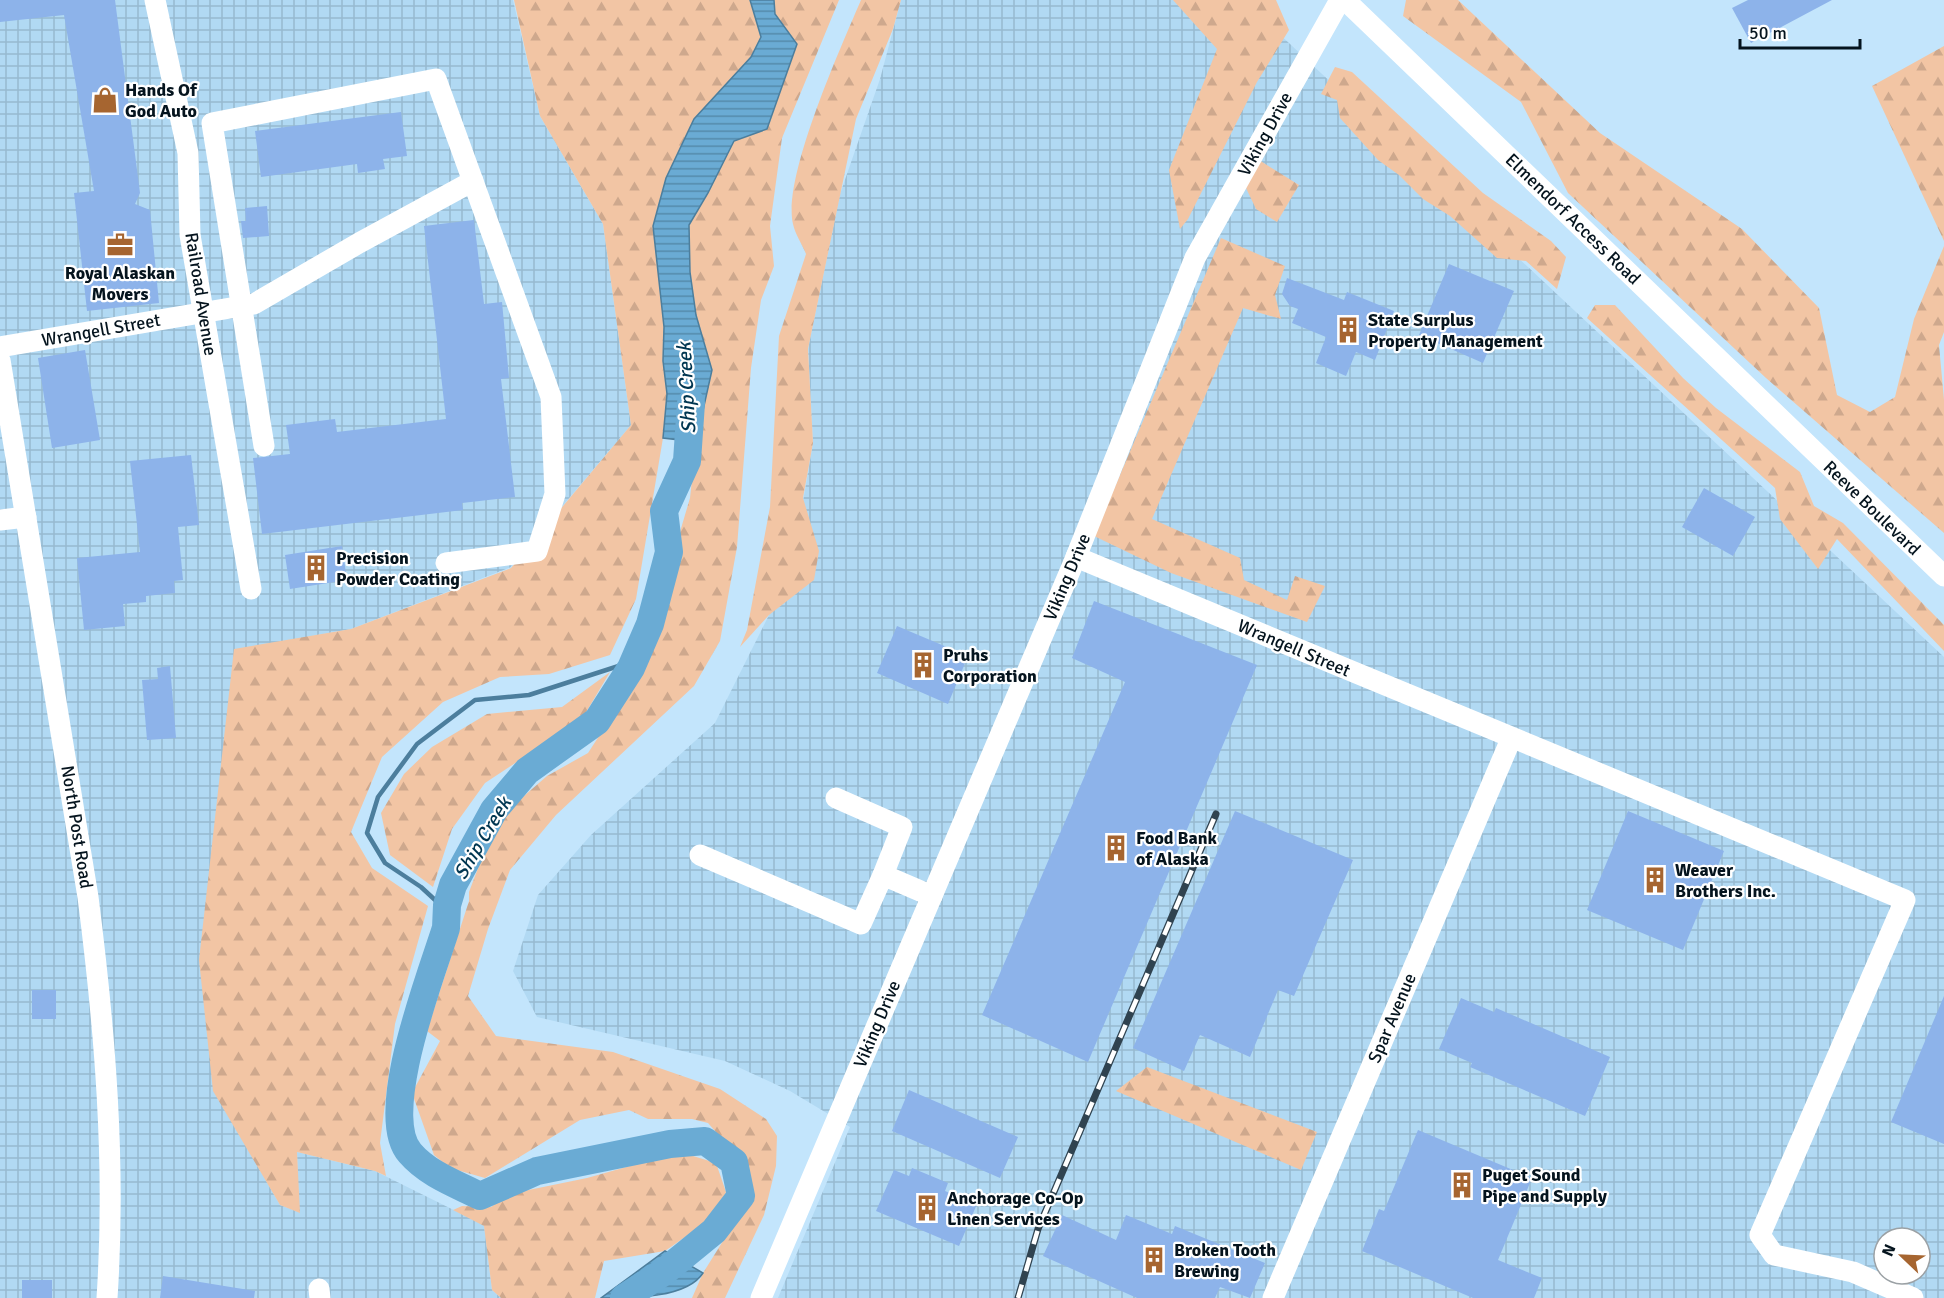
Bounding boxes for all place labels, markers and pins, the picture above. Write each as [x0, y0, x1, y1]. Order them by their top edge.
place label: Hands Of God Auto [125, 79, 198, 122]
shop icon: Hands Of God Auto [90, 85, 120, 115]
office icon: Royal Alaskan Movers [105, 230, 135, 260]
place label: Royal Alaskan Movers [65, 262, 175, 305]
place label: State Surplus Property Management [1368, 309, 1543, 352]
building icon: State Surplus Property Management [1333, 315, 1363, 345]
place label: Precision Powder Coating [336, 547, 460, 590]
building icon: Precision Powder Coating [301, 553, 331, 583]
place label: Pruhs Corporation [943, 644, 1037, 687]
building icon: Pruhs Corporation [908, 650, 938, 680]
place label: Food Bank of Alaska [1136, 827, 1218, 870]
building icon: Food Bank of Alaska [1101, 833, 1131, 863]
place label: Weaver Brothers Inc. [1675, 859, 1776, 902]
building icon: Weaver Brothers Inc. [1640, 865, 1670, 895]
place label: Puget Sound Pipe and Supply [1482, 1164, 1607, 1207]
building icon: Puget Sound Pipe and Supply [1447, 1170, 1477, 1200]
place label: Anchorage Co-Op Linen Services [947, 1187, 1084, 1230]
building icon: Anchorage Co-Op Linen Services [912, 1193, 942, 1223]
place label: Broken Tooth Brewing [1174, 1239, 1276, 1282]
building icon: Broken Tooth Brewing [1139, 1245, 1169, 1275]

